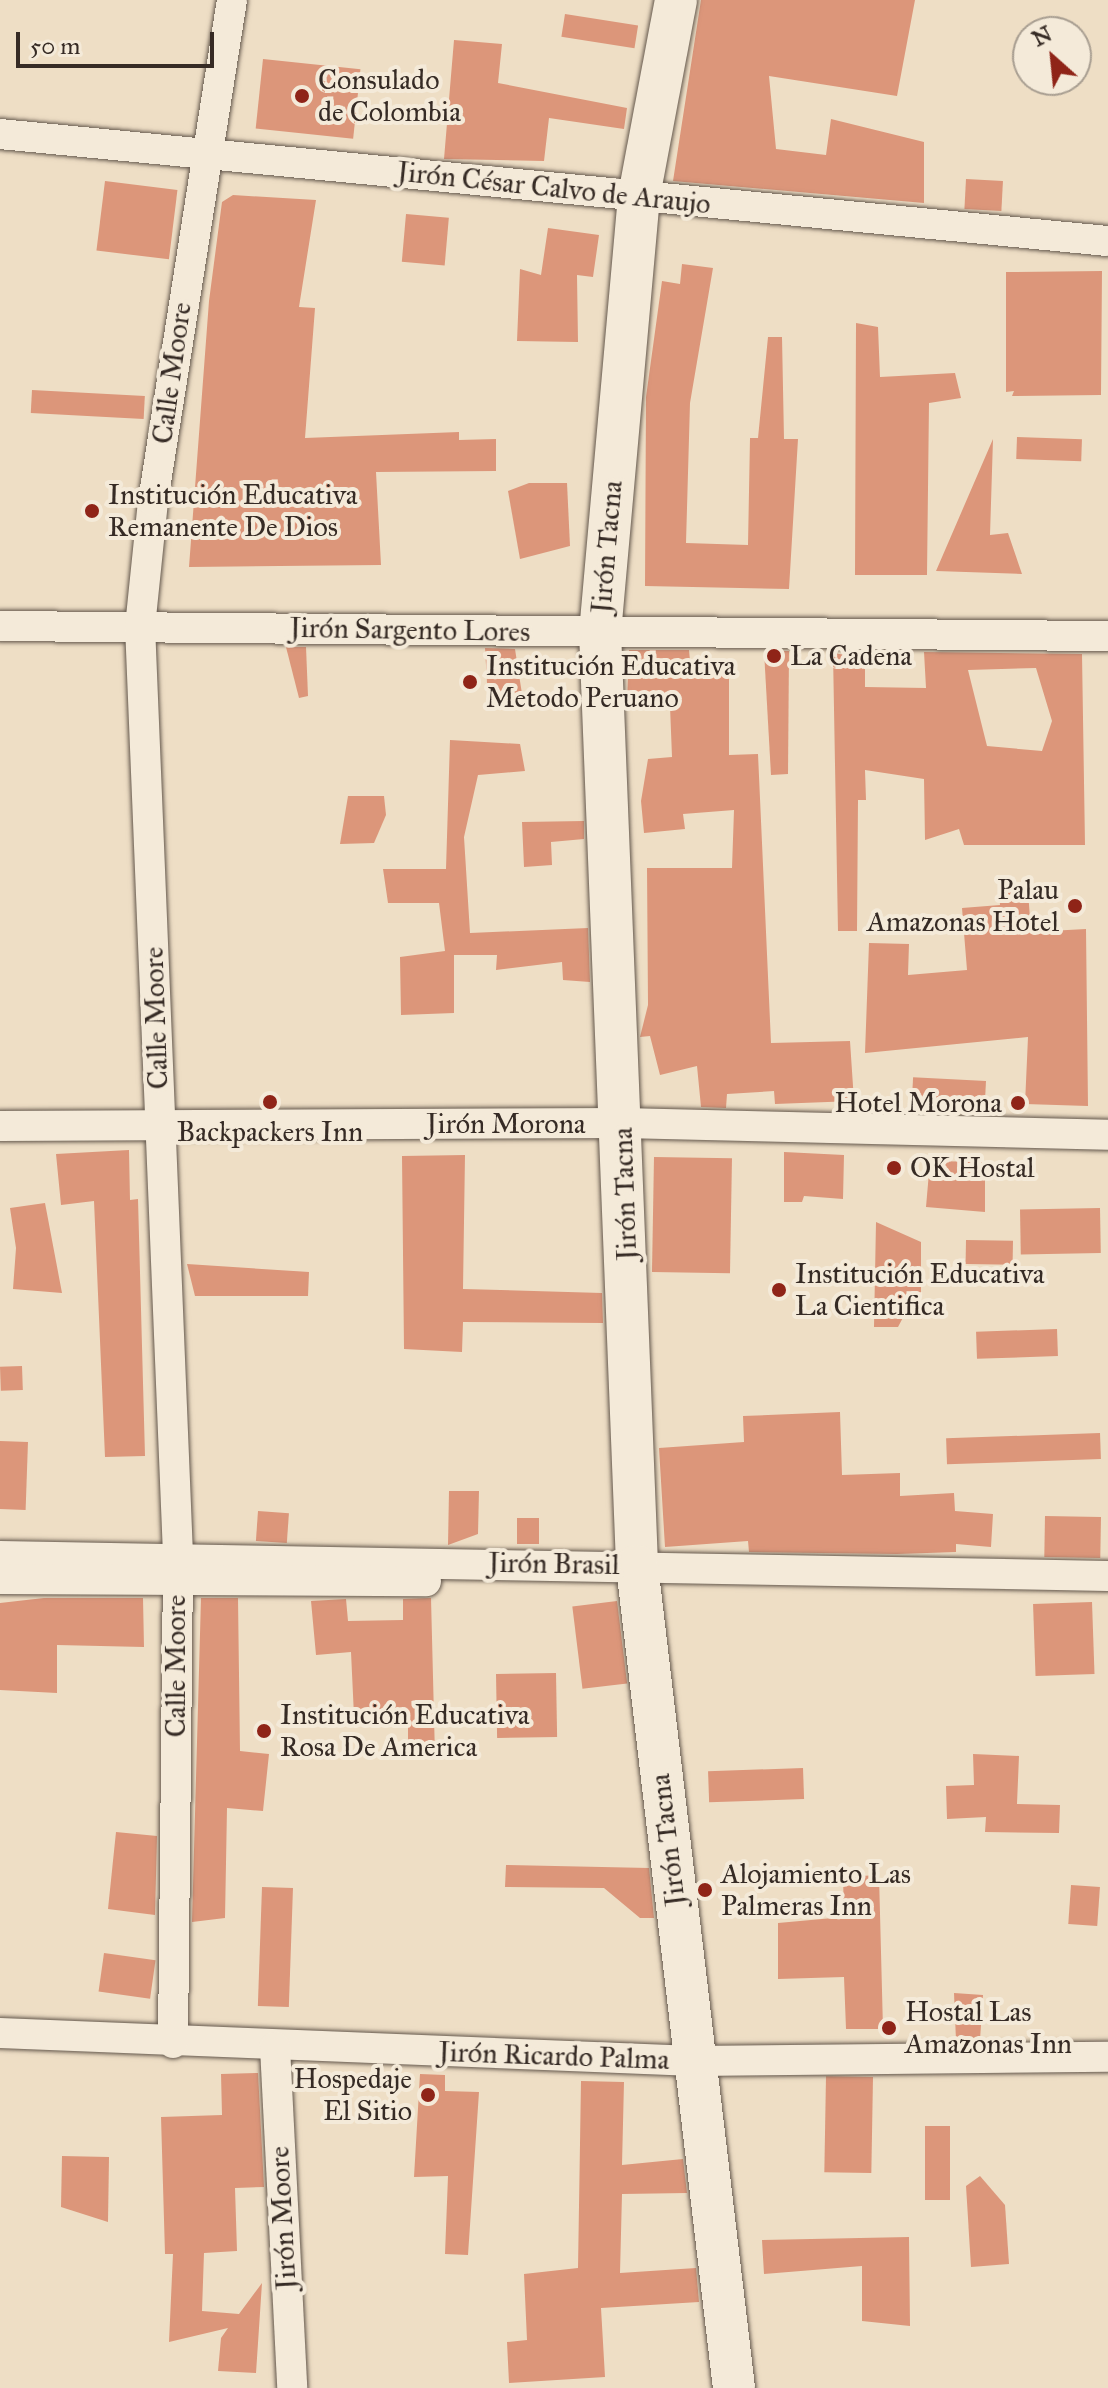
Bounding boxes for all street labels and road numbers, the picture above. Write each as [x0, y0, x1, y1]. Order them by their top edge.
street label: Jirón César Calvo de Araujo [396, 155, 712, 221]
street label: Calle Moore [145, 300, 199, 446]
street label: Jirón Tacna [584, 479, 630, 615]
street label: Jirón Sargento Lores [290, 611, 530, 649]
street label: Calle Moore [137, 946, 175, 1090]
street label: Jirón Morona [426, 1107, 586, 1141]
street label: Jirón Tacna [606, 1127, 644, 1261]
street label: Jirón Brasil [488, 1546, 620, 1582]
street label: Calle Moore [159, 1595, 193, 1737]
street label: Jirón Tacna [643, 1772, 693, 1908]
street label: Jirón Ricardo Palma [438, 2035, 670, 2077]
street label: Jirón Moore [262, 2145, 304, 2291]

